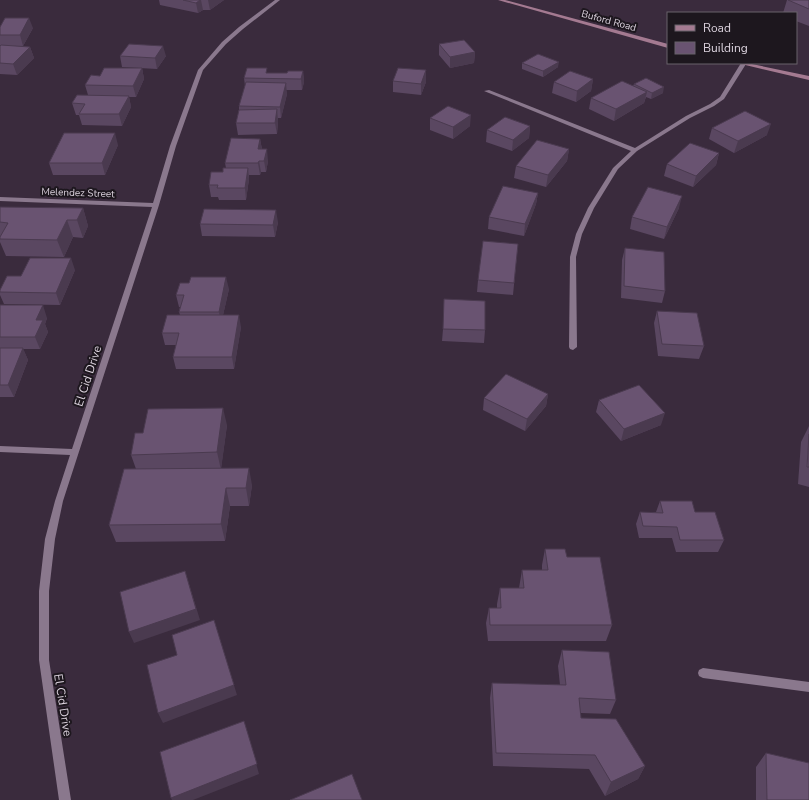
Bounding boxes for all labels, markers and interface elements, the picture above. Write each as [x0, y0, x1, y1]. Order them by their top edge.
street label: Buford Road [580, 7, 638, 35]
legend [667, 12, 797, 64]
text: Road [703, 20, 731, 36]
text: Building [703, 40, 748, 56]
street label: Melendez Street [41, 185, 115, 201]
street label: El Cid Drive [71, 344, 105, 408]
street label: El Cid Drive [50, 673, 76, 737]

